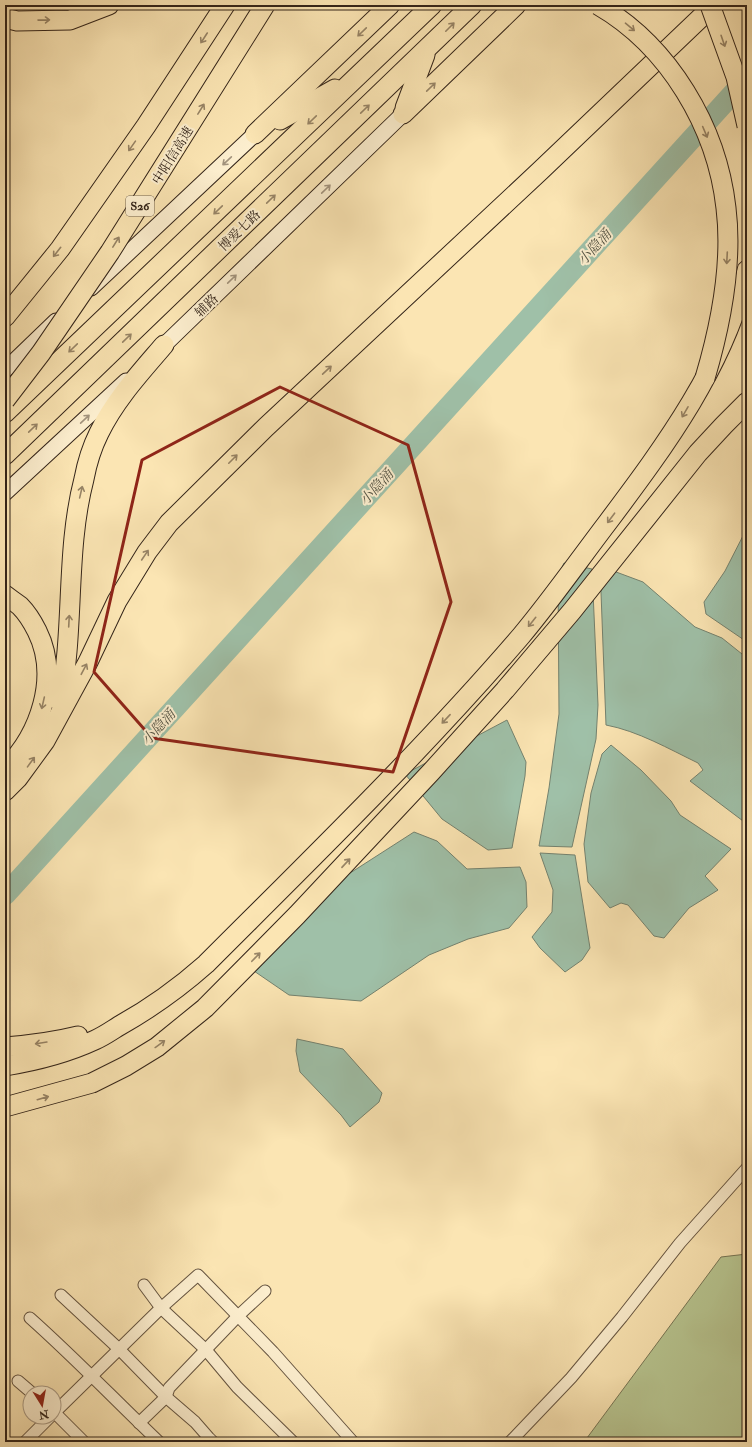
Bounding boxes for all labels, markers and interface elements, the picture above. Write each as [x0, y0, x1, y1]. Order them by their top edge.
one-way arrow [37, 16, 50, 24]
one-way arrow [445, 22, 455, 32]
one-way arrow [624, 23, 635, 32]
one-way arrow [357, 27, 367, 37]
one-way arrow [200, 32, 208, 43]
one-way arrow [720, 35, 728, 47]
one-way arrow [426, 82, 436, 92]
one-way arrow [196, 103, 205, 114]
one-way arrow [360, 104, 370, 114]
one-way arrow [307, 116, 317, 125]
street label: 中阳信高速 [149, 124, 197, 187]
one-way arrow [702, 125, 709, 137]
one-way arrow [128, 140, 136, 151]
one-way arrow [222, 156, 232, 166]
one-way arrow [321, 184, 331, 194]
one-way arrow [266, 194, 276, 204]
road number: S26 [126, 196, 154, 216]
one-way arrow [213, 205, 223, 215]
street label: 博爱七路 [215, 207, 264, 255]
water label: 小隐涌 [574, 225, 616, 269]
one-way arrow [113, 236, 121, 248]
one-way arrow [53, 247, 61, 258]
one-way arrow [724, 251, 731, 264]
one-way arrow [227, 274, 237, 284]
street label: 辅路 [192, 291, 222, 321]
one-way arrow [122, 333, 132, 342]
one-way arrow [68, 343, 78, 353]
one-way arrow [322, 365, 332, 374]
one-way arrow [681, 406, 689, 418]
one-way arrow [80, 414, 90, 424]
one-way arrow [28, 423, 38, 432]
one-way arrow [228, 455, 238, 464]
water label: 小隐涌 [356, 465, 398, 509]
one-way arrow [77, 486, 85, 499]
one-way arrow [607, 513, 615, 524]
one-way arrow [141, 550, 149, 561]
one-way arrow [66, 615, 73, 628]
one-way arrow [528, 616, 537, 627]
one-way arrow [80, 664, 88, 676]
one-way arrow [38, 696, 46, 709]
water label: 小隐涌 [138, 705, 180, 749]
one-way arrow [442, 714, 451, 724]
one-way arrow [27, 756, 35, 767]
one-way arrow [341, 857, 350, 868]
one-way arrow [251, 952, 261, 962]
one-way arrow [35, 1039, 48, 1047]
one-way arrow [155, 1040, 166, 1048]
one-way arrow [36, 1094, 49, 1101]
north arrow [22, 1385, 62, 1425]
text: N [37, 1407, 51, 1422]

